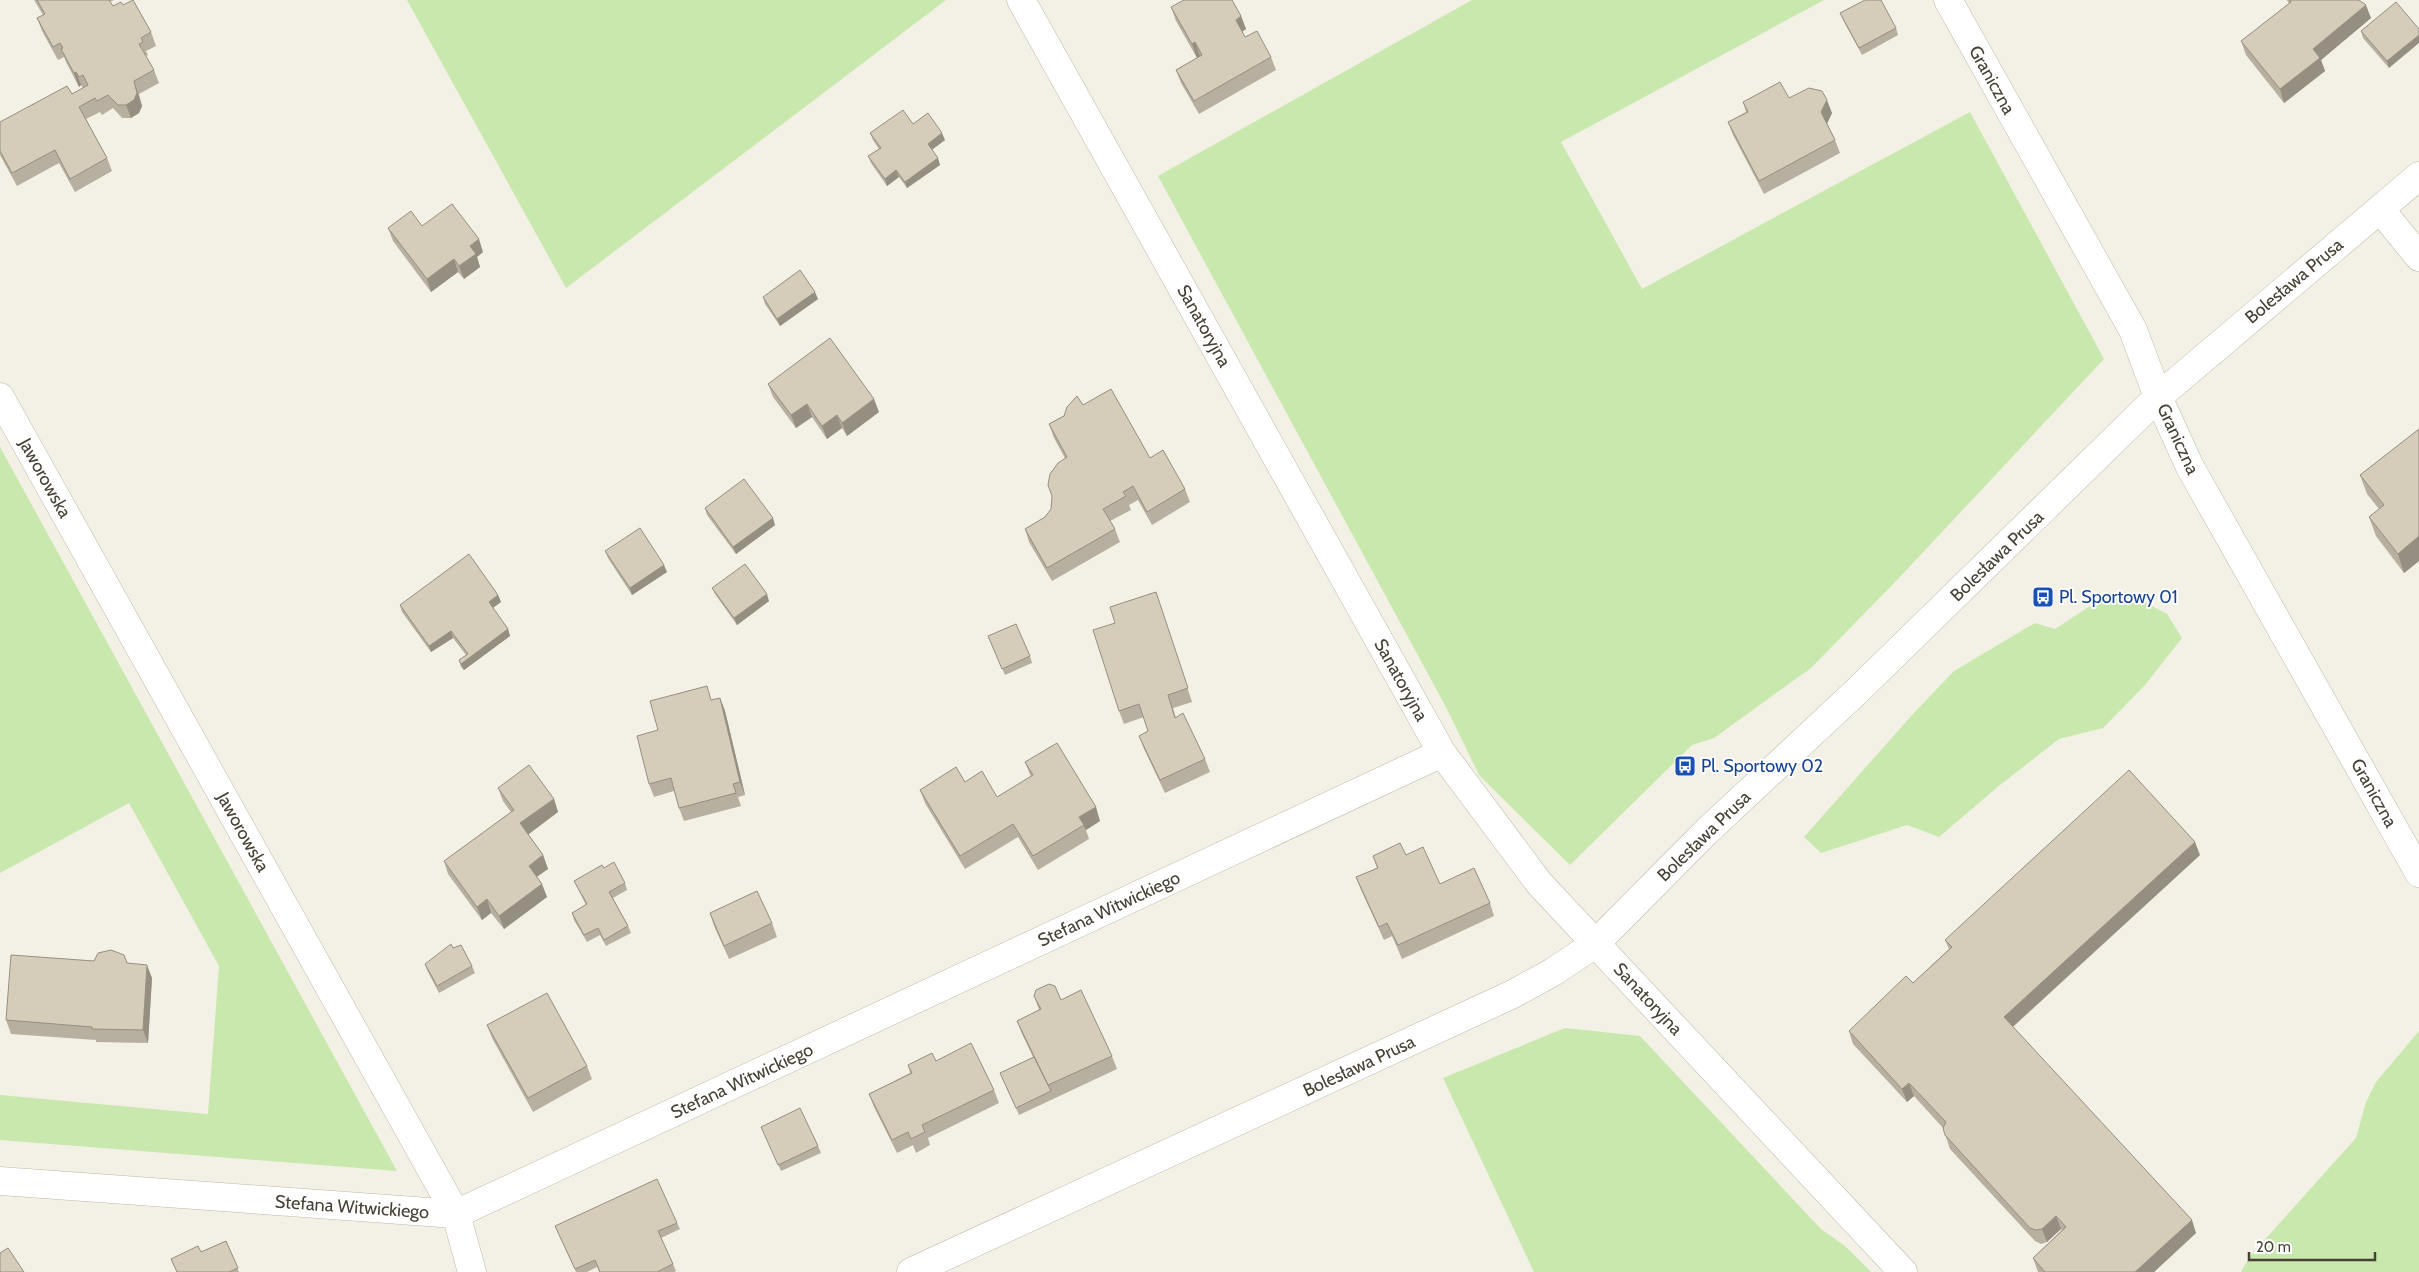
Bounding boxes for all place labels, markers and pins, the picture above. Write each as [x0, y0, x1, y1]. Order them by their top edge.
bus stop icon: Pl. Sportowy 01 [2031, 585, 2055, 609]
place label: Pl. Sportowy 01 [2059, 586, 2178, 608]
bus stop icon: Pl. Sportowy 02 [1673, 754, 1697, 778]
place label: Pl. Sportowy 02 [1701, 755, 1823, 777]

